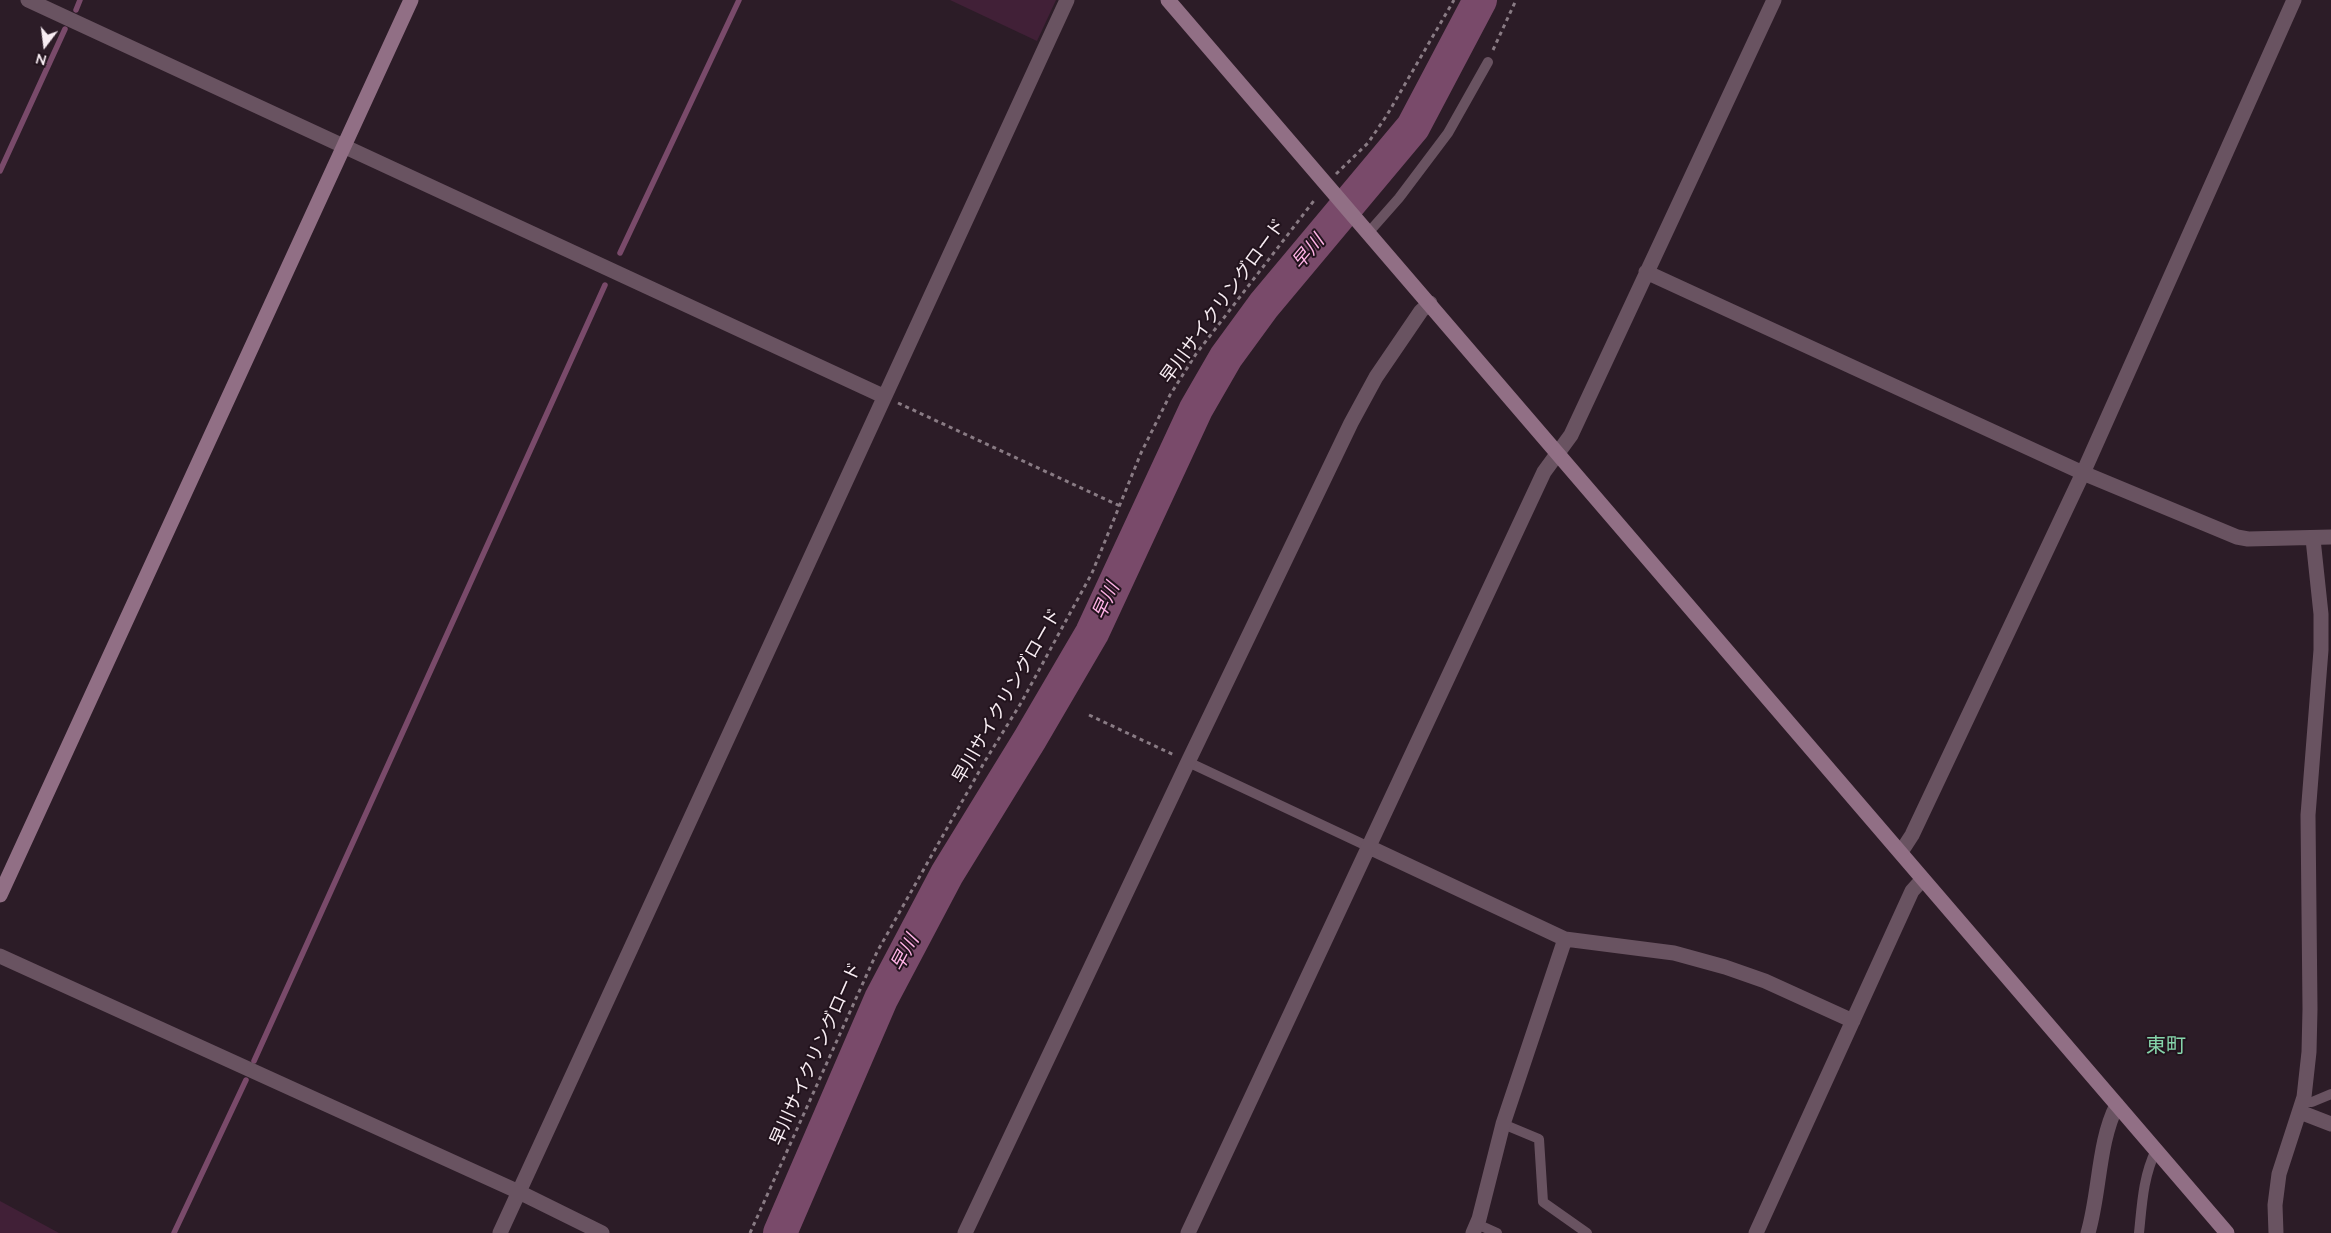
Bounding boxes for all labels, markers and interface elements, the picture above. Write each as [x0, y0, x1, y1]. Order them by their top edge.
north arrow [20, 20, 70, 70]
text: N [34, 49, 49, 70]
street label: 早川サイクリングロード [1156, 215, 1290, 387]
water label: 早川 [1287, 230, 1329, 274]
water label: 早川 [1088, 579, 1124, 623]
street label: 早川サイクリングロード [948, 605, 1066, 787]
water label: 早川 [886, 931, 924, 975]
street label: 早川サイクリングロード [766, 959, 866, 1149]
district label: 東町 [2146, 1034, 2186, 1058]

